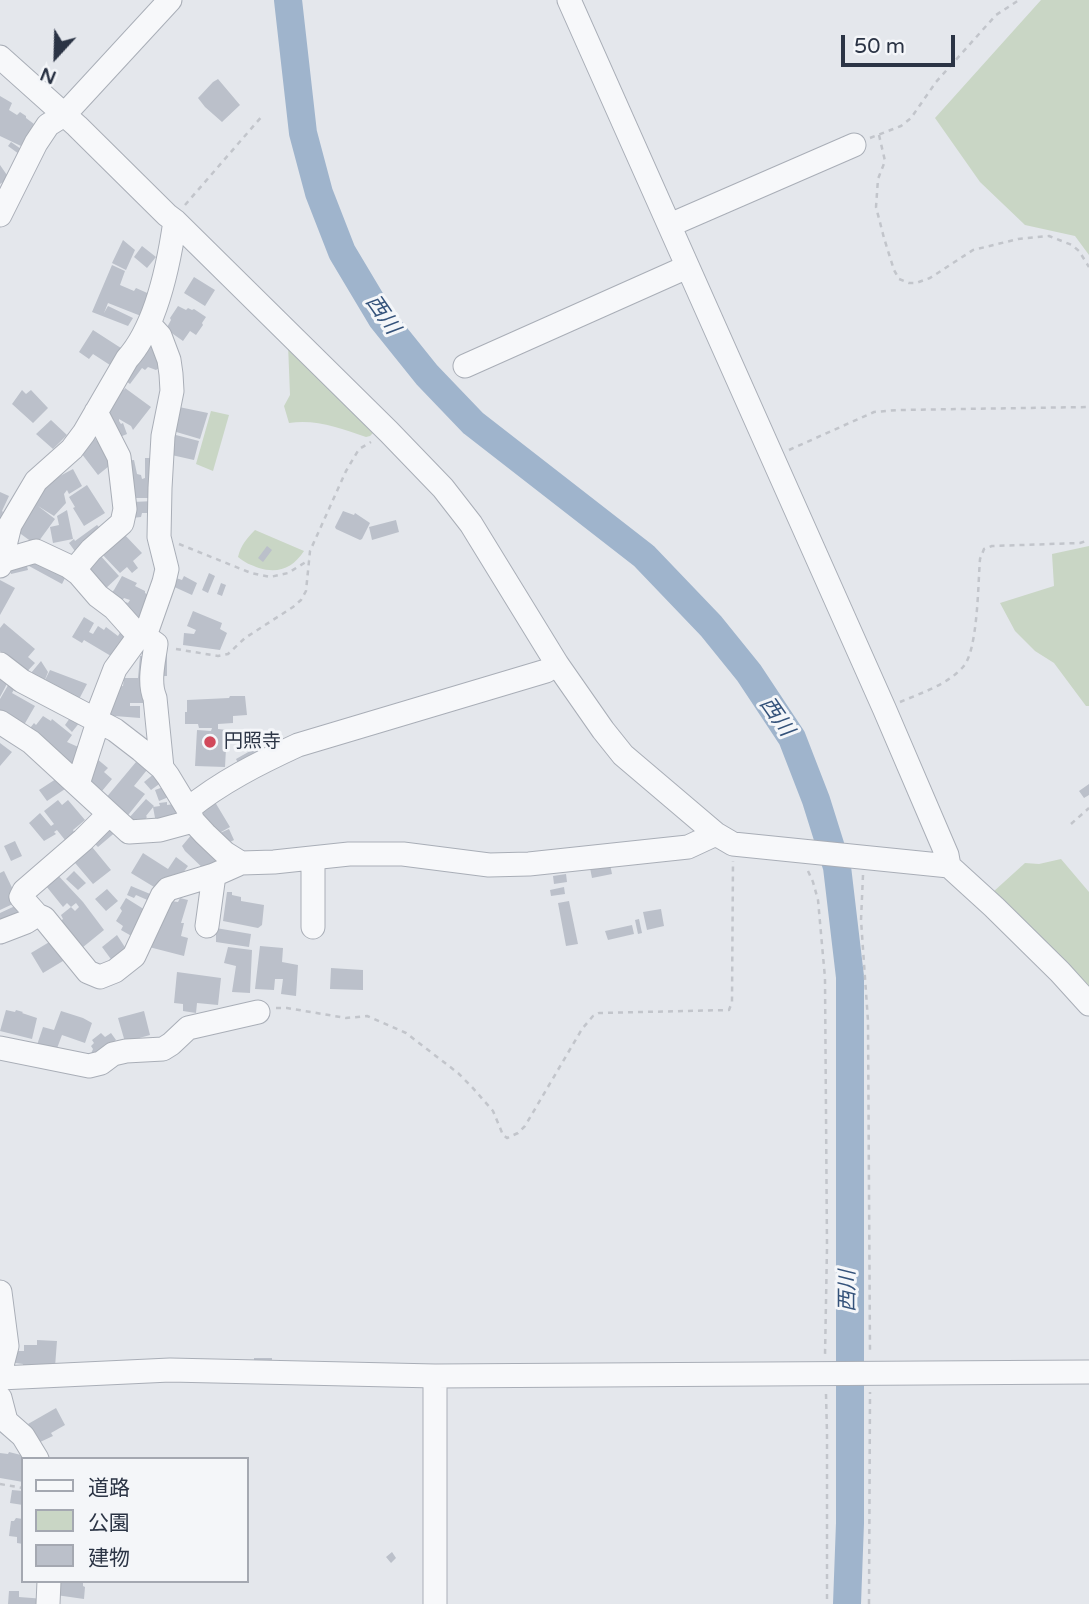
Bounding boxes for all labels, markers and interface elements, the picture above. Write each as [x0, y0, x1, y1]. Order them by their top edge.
north arrow [21, 21, 91, 91]
scale bar [844, 21, 958, 65]
text: 50 m [854, 34, 905, 59]
text: N [37, 62, 59, 89]
water label: 西川 [360, 291, 404, 339]
water label: 西川 [754, 693, 798, 741]
place label: 円照寺 [224, 731, 281, 753]
marker: 円照寺 [202, 734, 218, 750]
water label: 西川 [835, 1270, 861, 1312]
legend [21, 1457, 248, 1583]
text: 道路 [88, 1476, 130, 1501]
text: 公園 [88, 1511, 130, 1536]
text: 建物 [88, 1546, 130, 1571]

